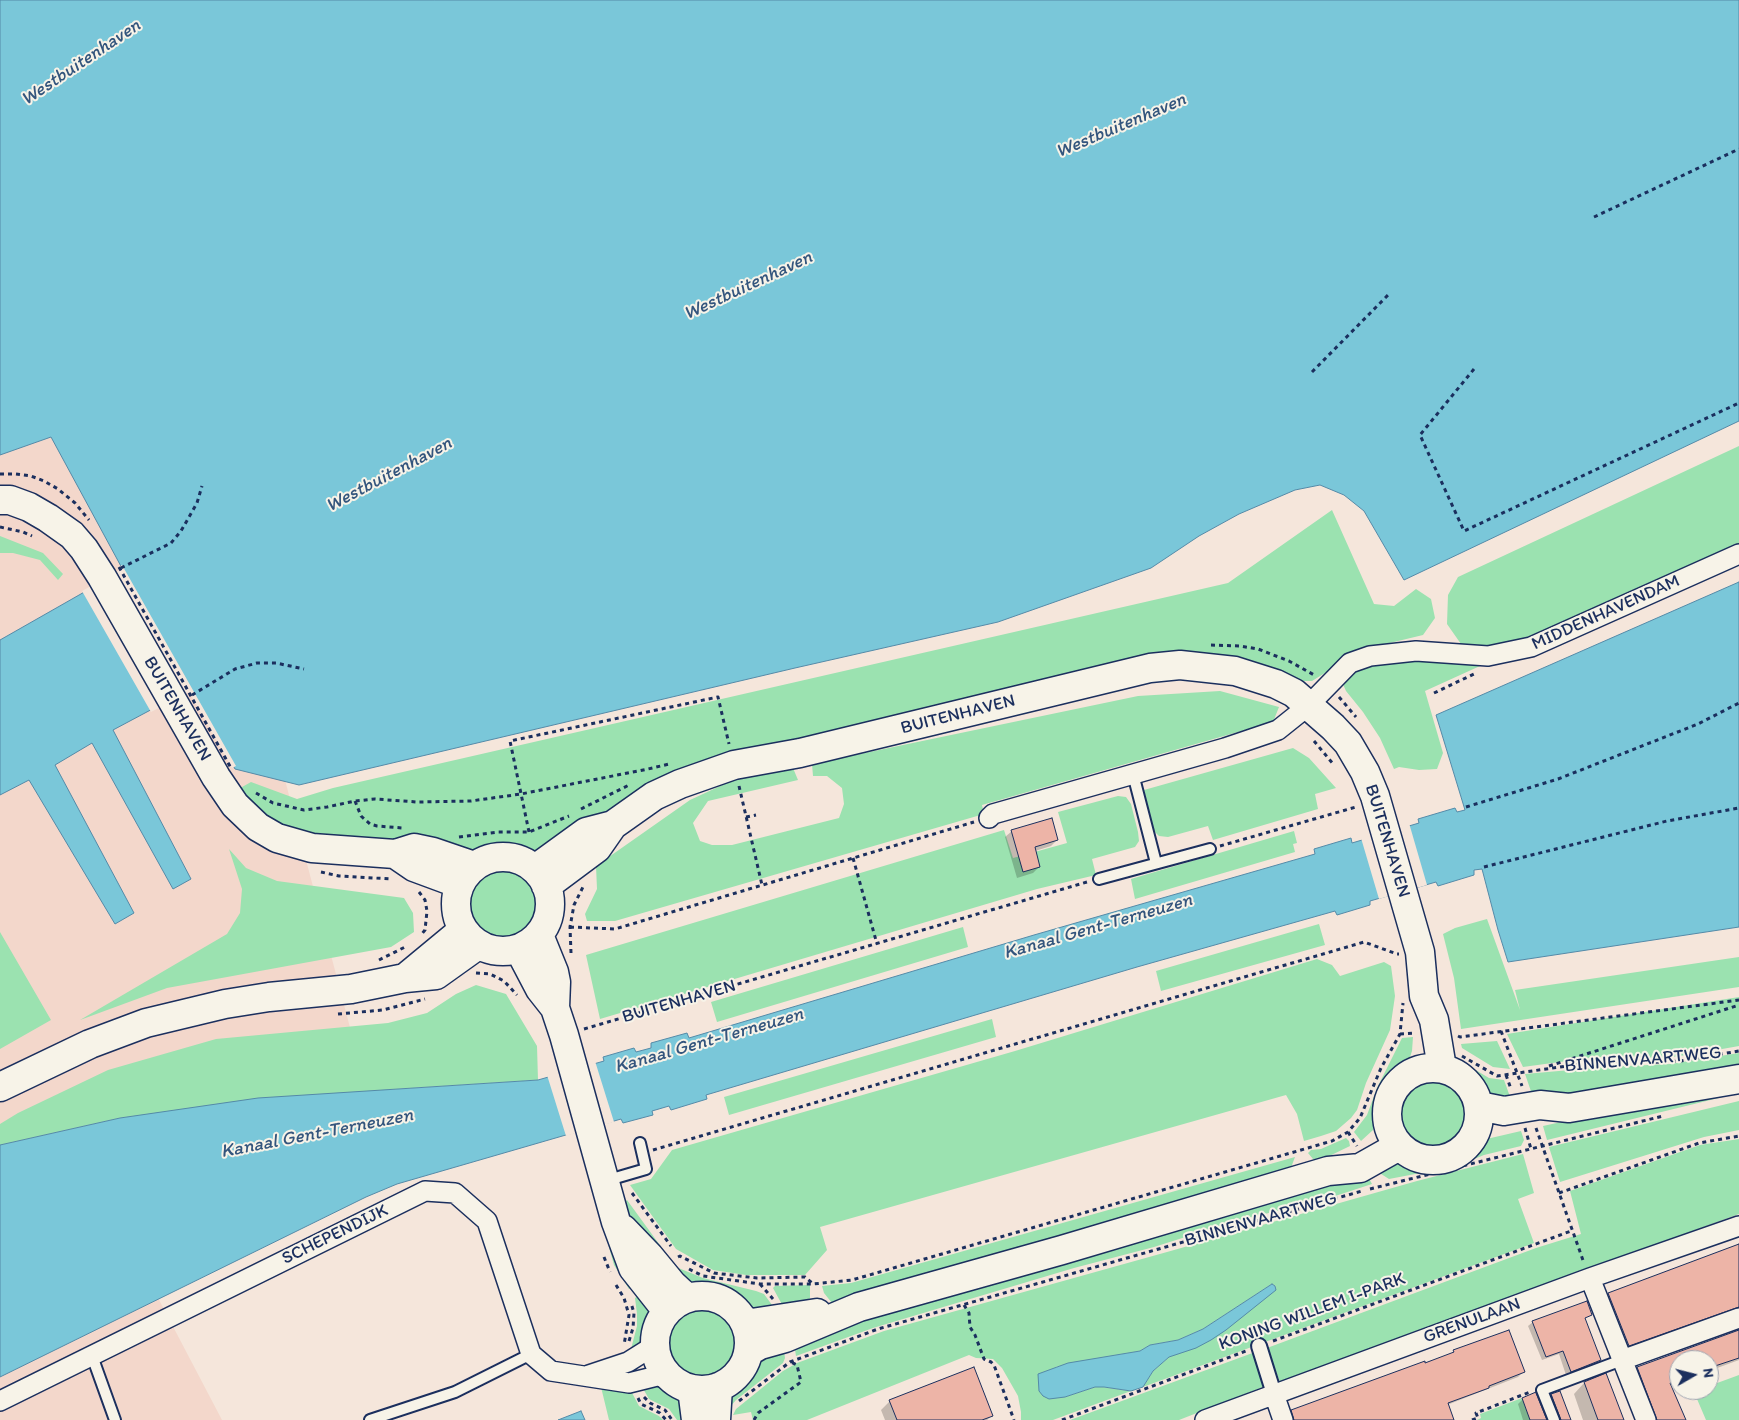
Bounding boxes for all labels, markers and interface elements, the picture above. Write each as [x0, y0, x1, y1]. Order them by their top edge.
water label: Westbuitenhaven [17, 15, 145, 111]
water label: Westbuitenhaven [1052, 88, 1190, 164]
water label: Westbuitenhaven [680, 246, 816, 326]
water label: Westbuitenhaven [322, 432, 456, 518]
street label: MIDDENHAVENDAM [1529, 571, 1683, 655]
street label: BUITENHAVEN [138, 653, 216, 765]
street label: BUITENHAVEN [898, 690, 1018, 740]
street label: BUITENHAVEN [1360, 782, 1414, 900]
water label: Kanaal Gent-Terneuzen [1001, 889, 1195, 965]
street label: BUITENHAVEN [620, 975, 738, 1029]
water label: Kanaal Gent-Terneuzen [612, 1003, 806, 1079]
street label: BINNENVAARTWEG [1564, 1042, 1722, 1078]
water label: Kanaal Gent-Terneuzen [219, 1104, 415, 1164]
street label: BINNENVAARTWEG [1182, 1188, 1340, 1252]
street label: SCHEPENDIJK [278, 1200, 392, 1270]
street label: KONING WILLEM I-PARK [1216, 1268, 1408, 1356]
street label: GRENULAAN [1420, 1293, 1524, 1349]
north arrow [1669, 1350, 1719, 1400]
text: N [1699, 1367, 1717, 1379]

